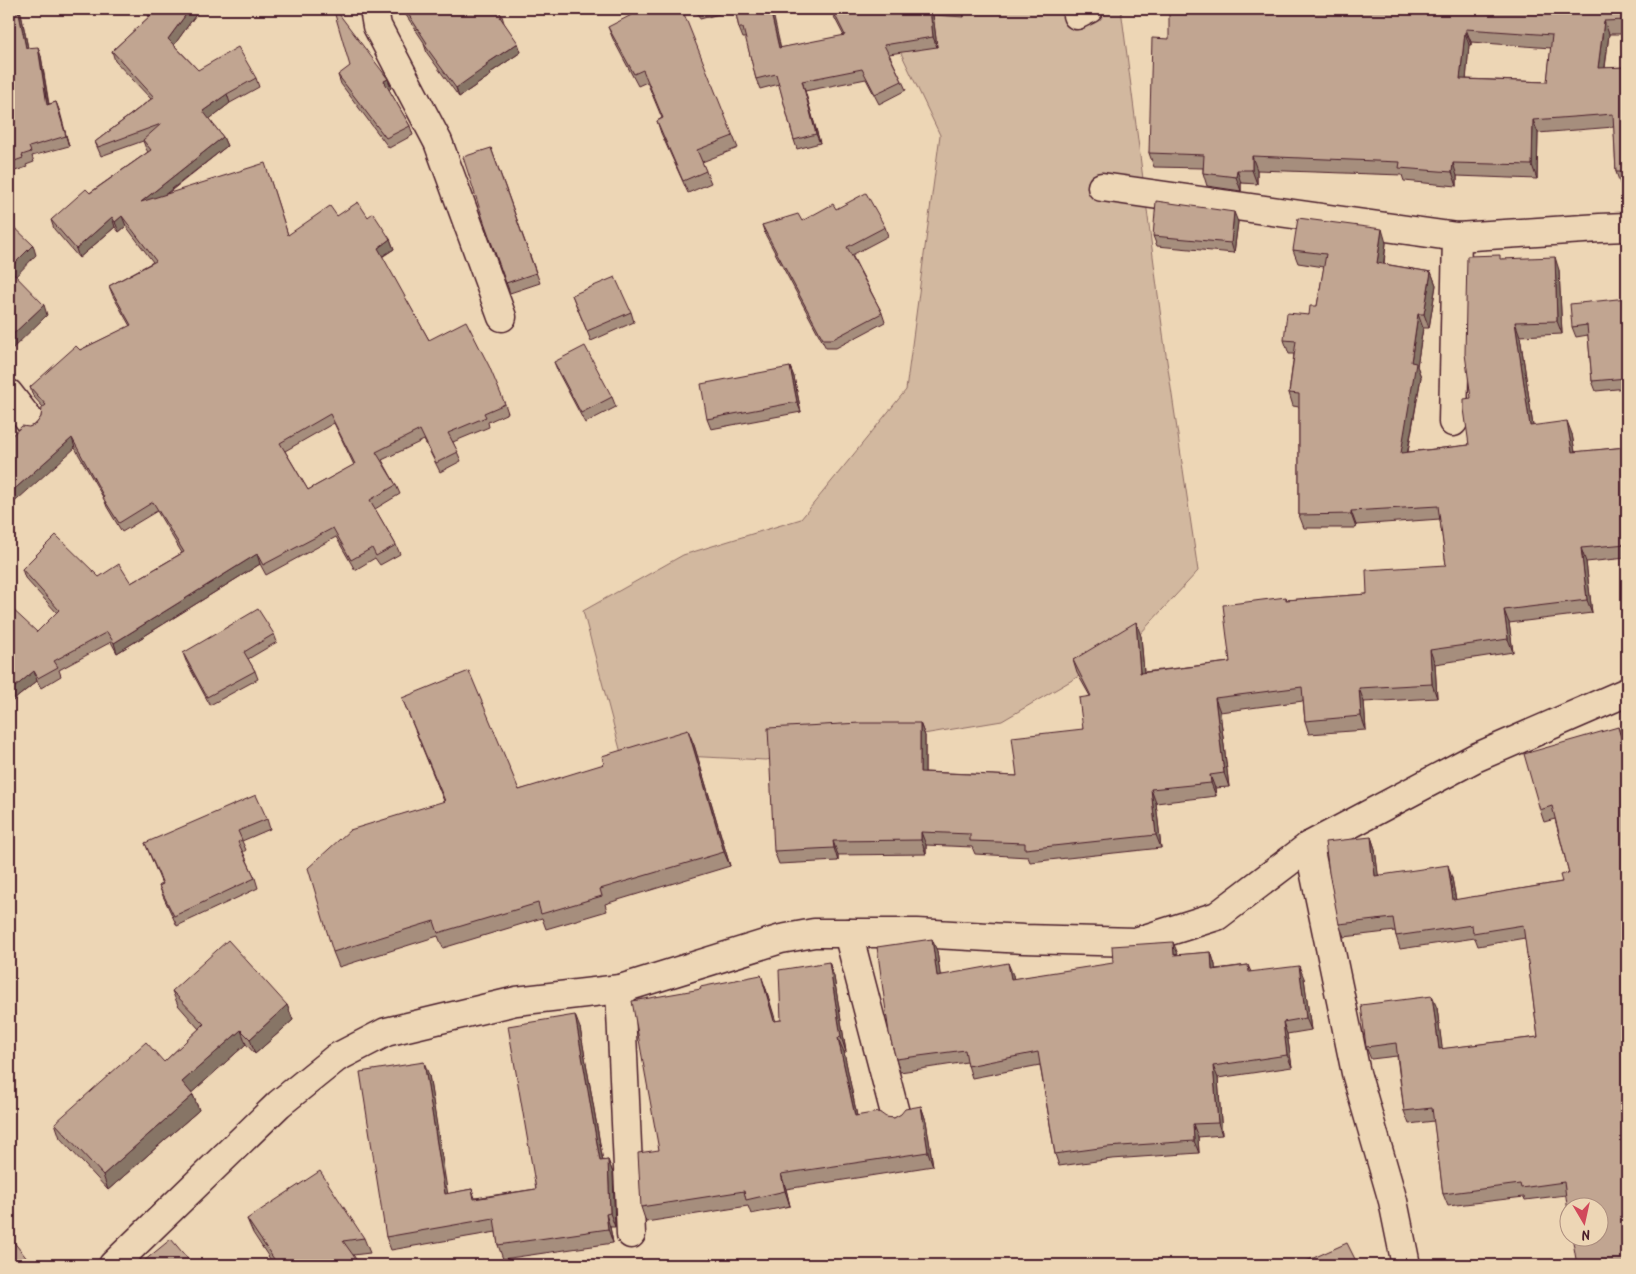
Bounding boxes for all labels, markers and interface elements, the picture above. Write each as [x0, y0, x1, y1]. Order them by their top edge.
north arrow [1558, 1196, 1608, 1246]
text: N [1580, 1222, 1592, 1245]

